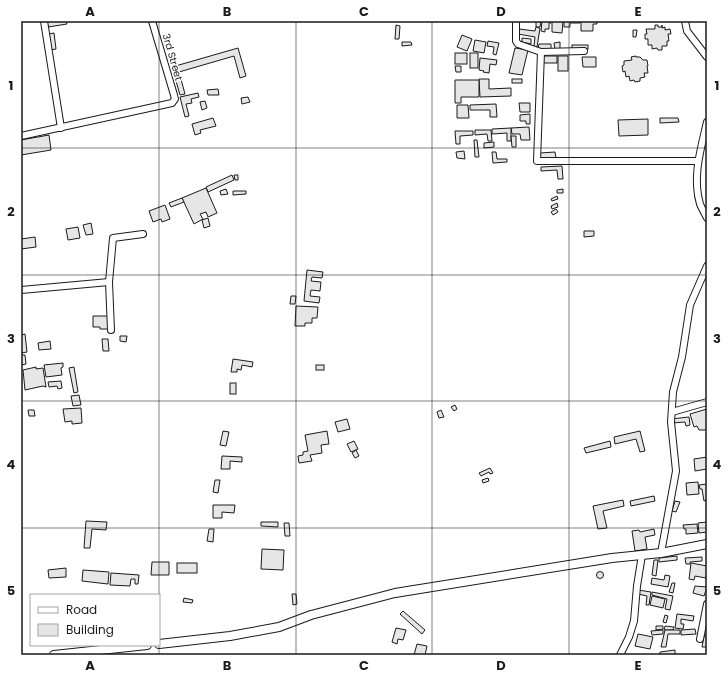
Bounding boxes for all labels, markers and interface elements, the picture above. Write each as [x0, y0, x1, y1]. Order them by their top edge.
text: A [85, 2, 95, 21]
text: B [223, 2, 232, 21]
text: C [359, 2, 369, 21]
text: D [496, 2, 506, 21]
text: E [634, 2, 642, 21]
street label: 3rd Street [159, 32, 186, 83]
text: 1 [9, 76, 13, 95]
text: 1 [715, 76, 719, 95]
text: 2 [7, 202, 15, 221]
text: 2 [713, 202, 721, 221]
text: 3 [7, 329, 15, 348]
text: 3 [713, 329, 721, 348]
text: 4 [7, 455, 16, 474]
text: 4 [713, 455, 722, 474]
text: 5 [7, 581, 15, 600]
text: 5 [713, 581, 721, 600]
legend [30, 594, 160, 646]
text: Road [66, 601, 97, 618]
text: Building [66, 621, 114, 638]
text: A [85, 656, 95, 675]
text: B [223, 656, 232, 675]
text: C [359, 656, 369, 675]
text: D [496, 656, 506, 675]
text: E [634, 656, 642, 675]

